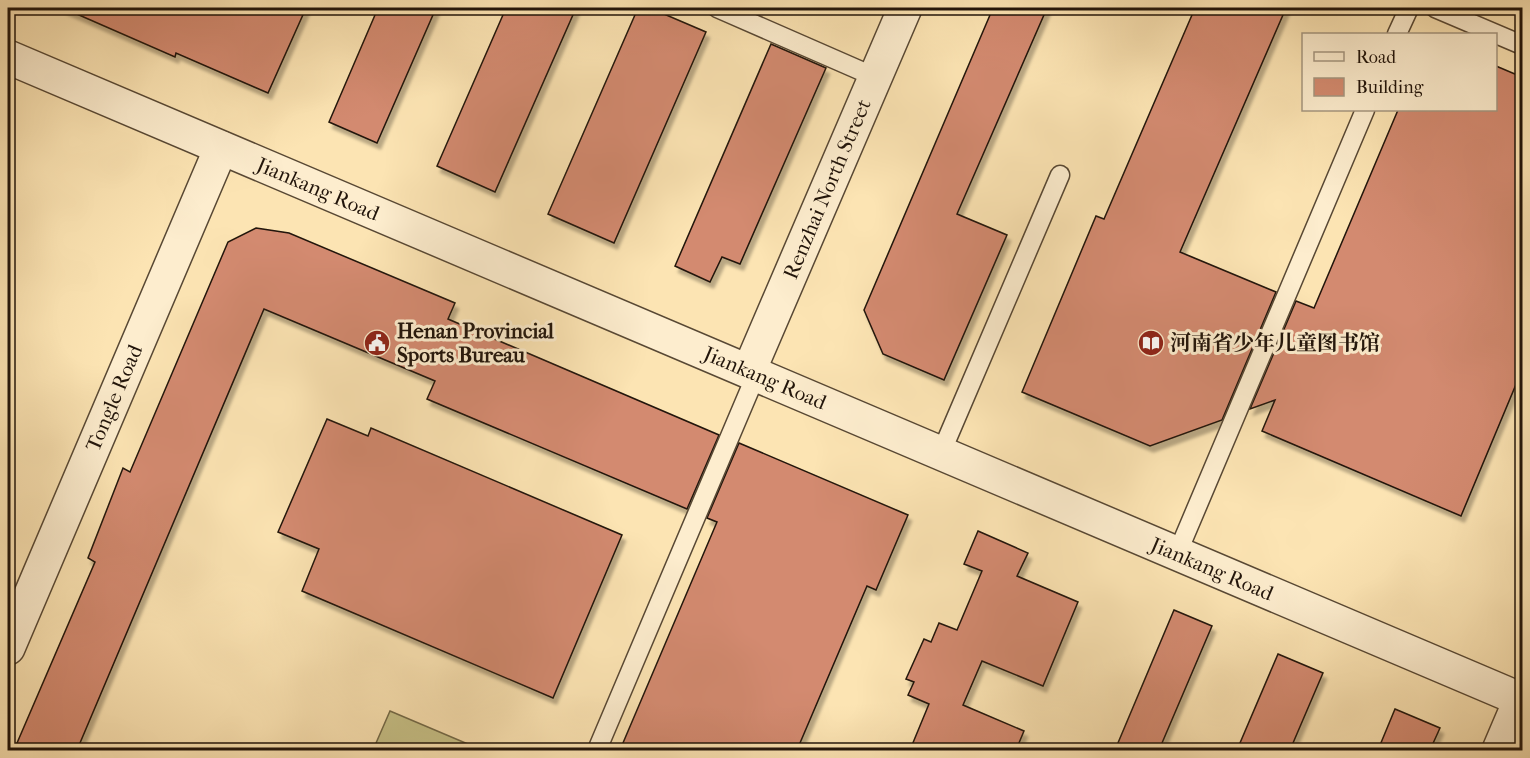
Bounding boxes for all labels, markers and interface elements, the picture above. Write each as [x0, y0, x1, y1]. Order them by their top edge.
legend [1302, 33, 1497, 111]
text: Road [1356, 47, 1396, 68]
text: Building [1356, 77, 1424, 98]
street label: Renzhai North Street [778, 95, 876, 283]
street label: Jiankang Road [251, 152, 383, 226]
place label: Henan Provincial Sports Bureau [397, 319, 554, 367]
public building icon: Henan Provincial Sports Bureau [362, 328, 392, 358]
library icon: 河南省少年儿童图书馆 [1136, 328, 1166, 358]
place label: 河南省少年儿童图书馆 [1170, 331, 1380, 355]
street label: Tongle Road [81, 341, 147, 455]
street label: Jiankang Road [698, 341, 830, 415]
street label: Jiankang Road [1145, 532, 1277, 606]

